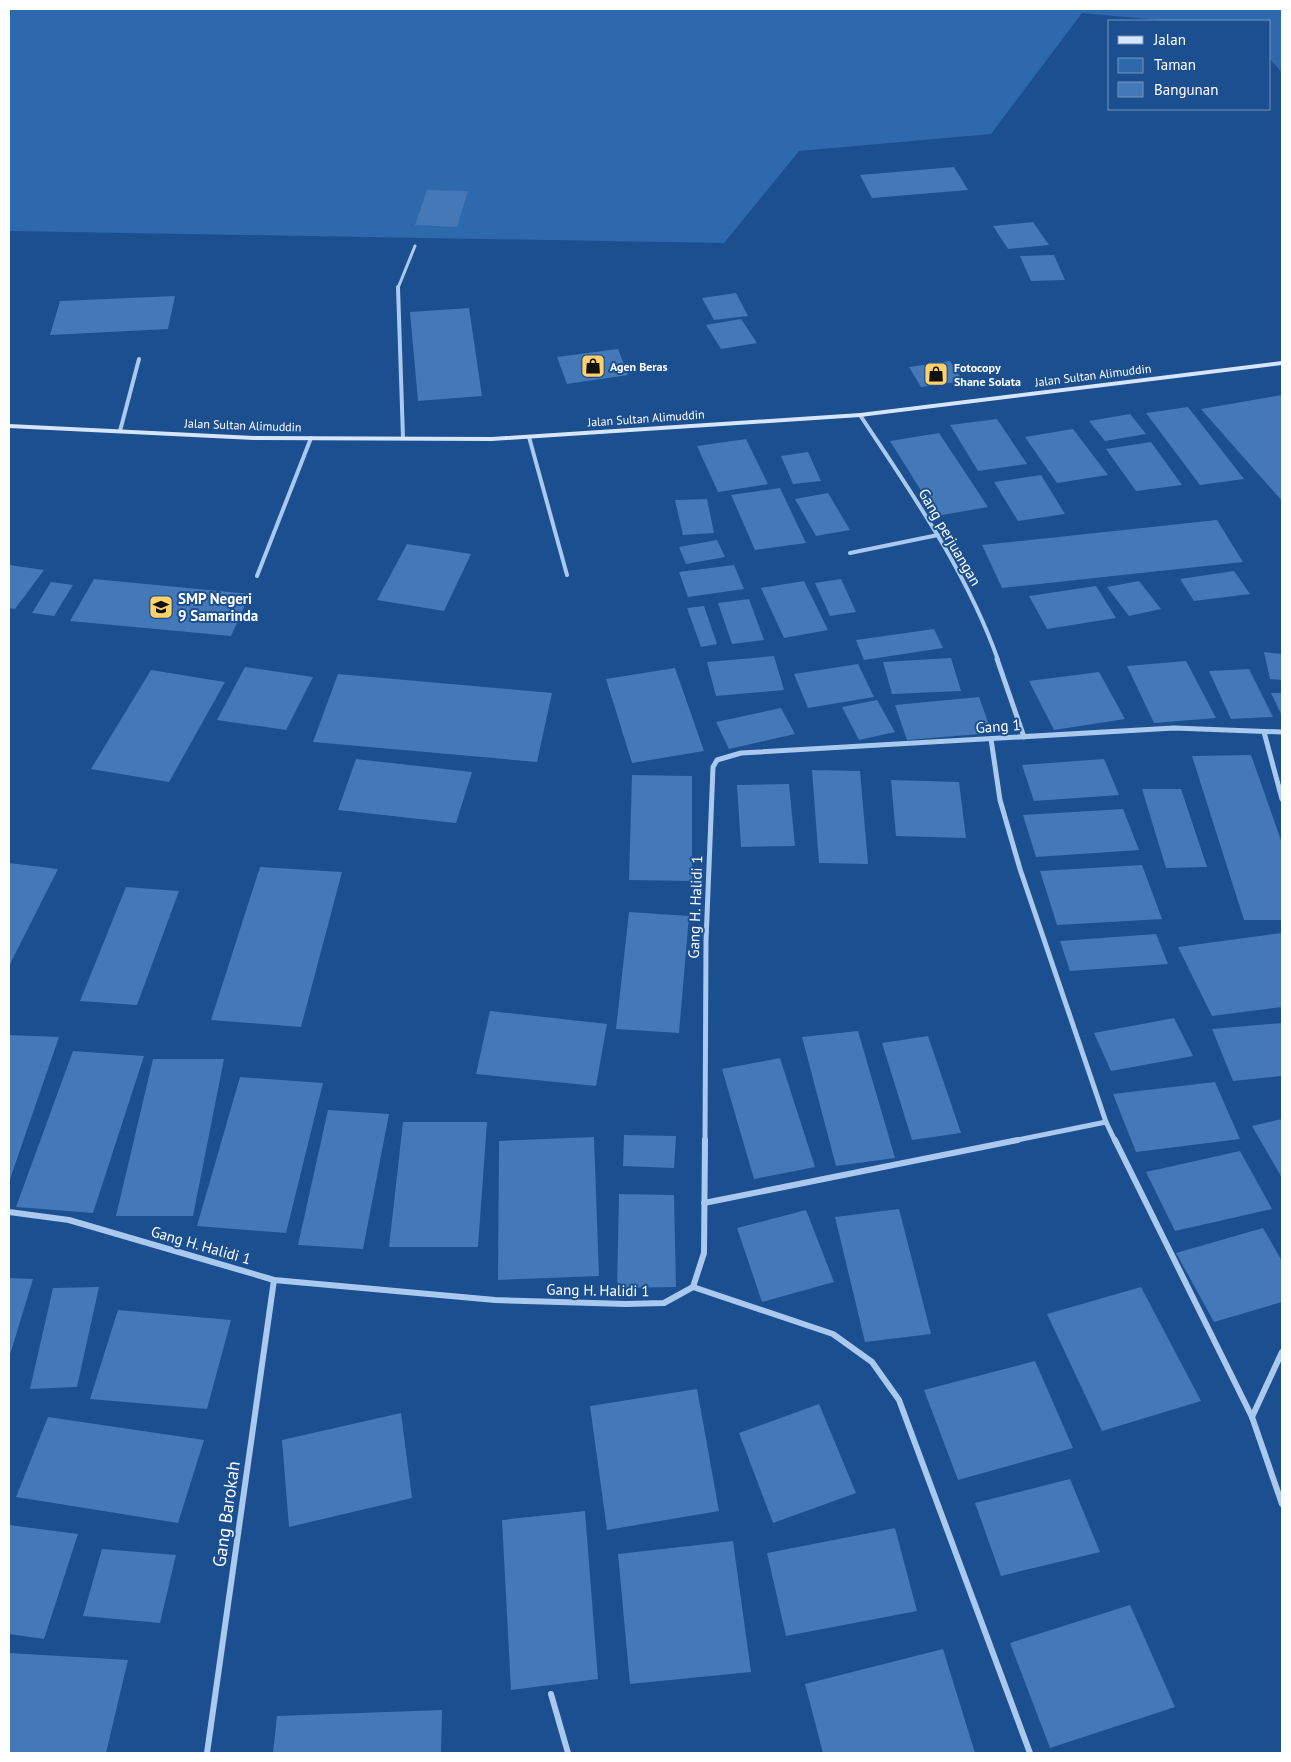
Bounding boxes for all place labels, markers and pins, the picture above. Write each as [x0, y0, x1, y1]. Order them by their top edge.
shop icon: Agen Beras [580, 353, 606, 379]
place label: Agen Beras [610, 359, 668, 374]
place label: Fotocopy Shane Solata [954, 360, 1021, 389]
shop icon: Fotocopy Shane Solata [923, 361, 949, 387]
place label: SMP Negeri 9 Samarinda [178, 589, 258, 625]
school or university icon: SMP Negeri 9 Samarinda [148, 594, 174, 620]

